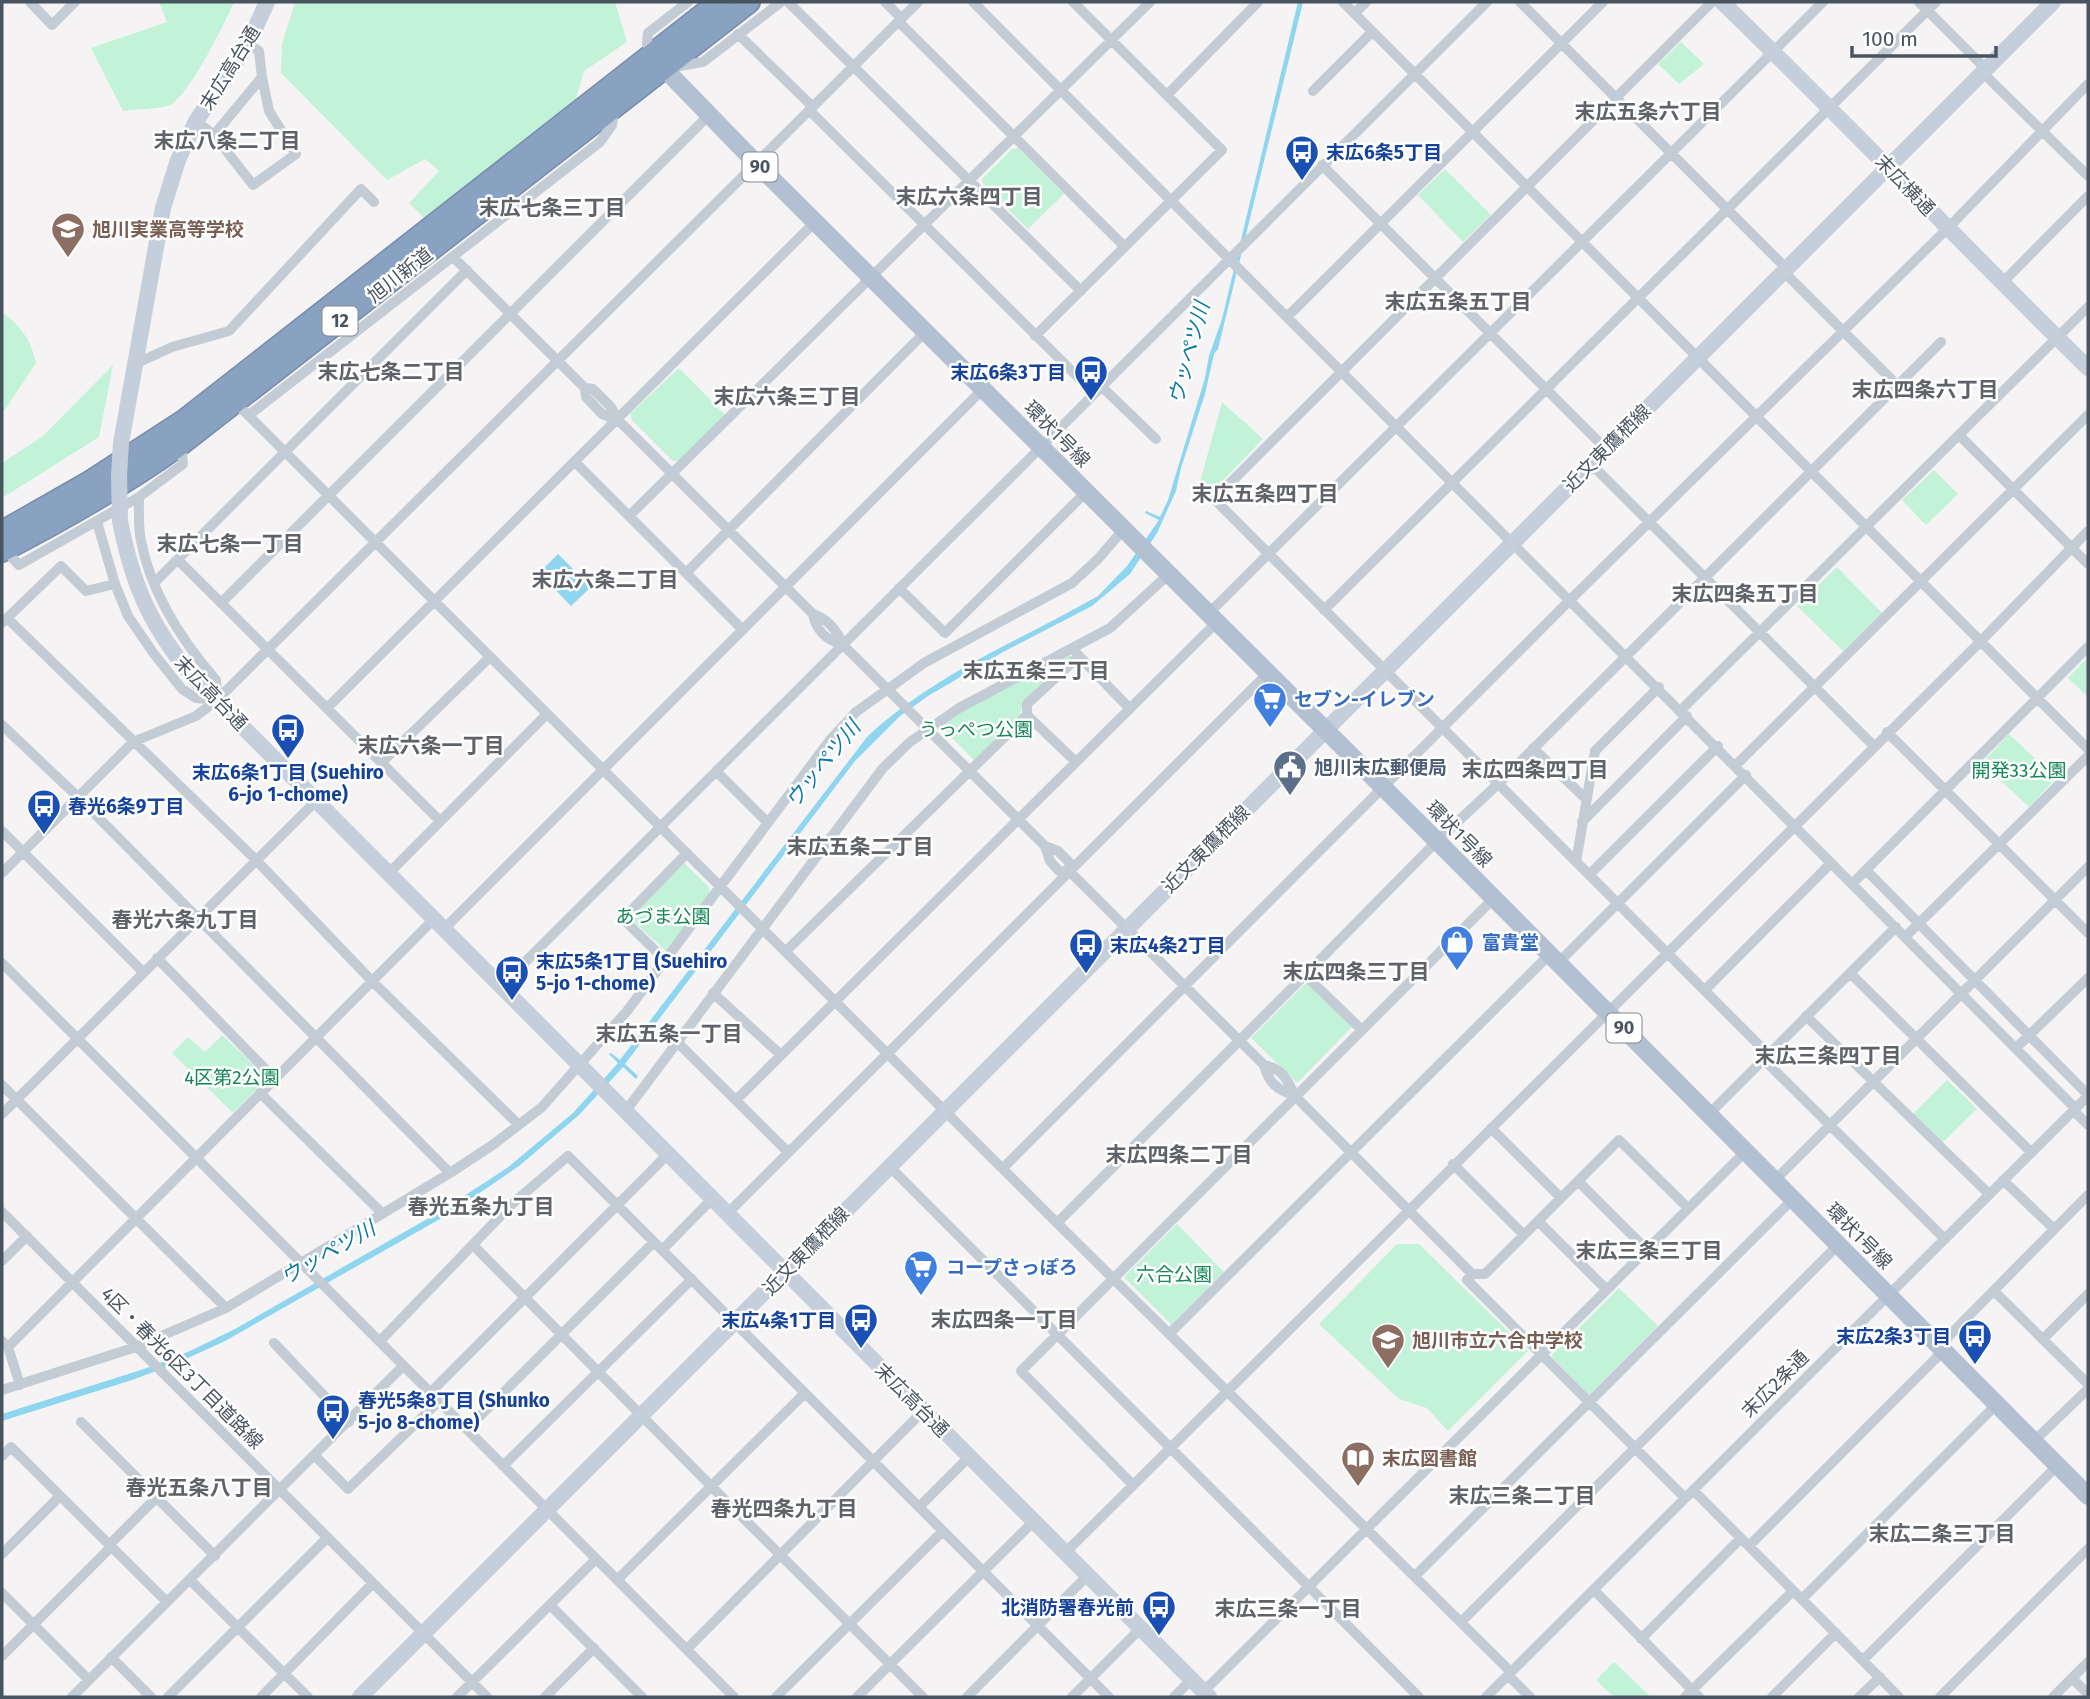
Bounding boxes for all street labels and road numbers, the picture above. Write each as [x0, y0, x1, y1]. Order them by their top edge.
street label: 末広高台通 [195, 22, 265, 114]
street label: 末広横通 [1870, 150, 1940, 220]
road number: 90 [742, 152, 778, 182]
street label: 旭川新道 [363, 243, 437, 307]
road number: 12 [322, 306, 358, 335]
street label: 環状1号線 [1019, 396, 1095, 472]
street label: 近文東鷹栖線 [1559, 400, 1655, 496]
street label: 末広高台通 [170, 651, 252, 735]
street label: 環状1号線 [1421, 796, 1497, 872]
street label: 近文東鷹栖線 [1158, 801, 1254, 897]
road number: 90 [1606, 1014, 1642, 1042]
street label: 環状1号線 [1821, 1198, 1897, 1274]
street label: 近文東鷹栖線 [758, 1202, 854, 1300]
street label: 4区・春光6区3丁目道路線 [96, 1282, 268, 1454]
street label: 末広2条通 [1737, 1346, 1813, 1422]
street label: 末広高台通 [870, 1358, 954, 1442]

